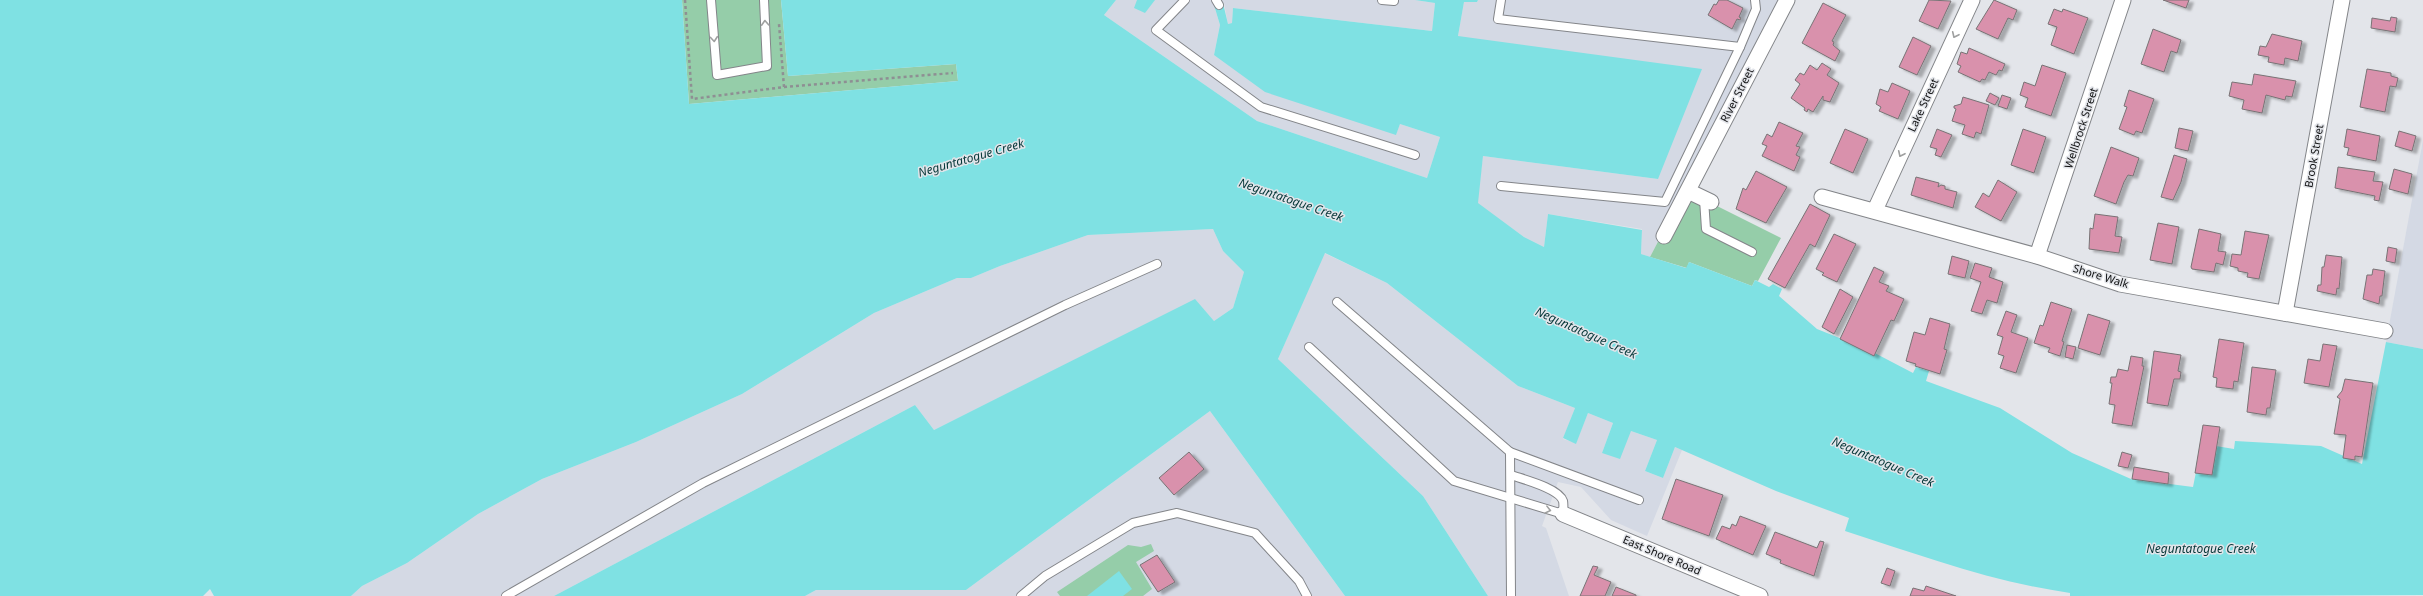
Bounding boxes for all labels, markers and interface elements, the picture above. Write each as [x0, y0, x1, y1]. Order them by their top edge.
one-way arrow [761, 20, 770, 26]
one-way arrow [1952, 31, 1960, 39]
one-way arrow [709, 36, 718, 42]
street label: River Street [1716, 65, 1757, 125]
street label: Lake Street [1904, 76, 1942, 134]
street label: Wellbrock Street [2060, 85, 2101, 170]
street label: Brook Street [2301, 123, 2326, 189]
water label: Neguntatogue Creek [916, 134, 1027, 181]
one-way arrow [1898, 149, 1906, 157]
water label: Neguntatogue Creek [1237, 174, 1347, 226]
street label: Shore Walk [2071, 260, 2131, 291]
water label: Neguntatogue Creek [1533, 303, 1641, 363]
water label: Neguntatogue Creek [1830, 432, 1938, 491]
one-way arrow [1544, 505, 1551, 514]
street label: East Shore Road [1621, 531, 1704, 578]
water label: Neguntatogue Creek [2146, 540, 2257, 557]

